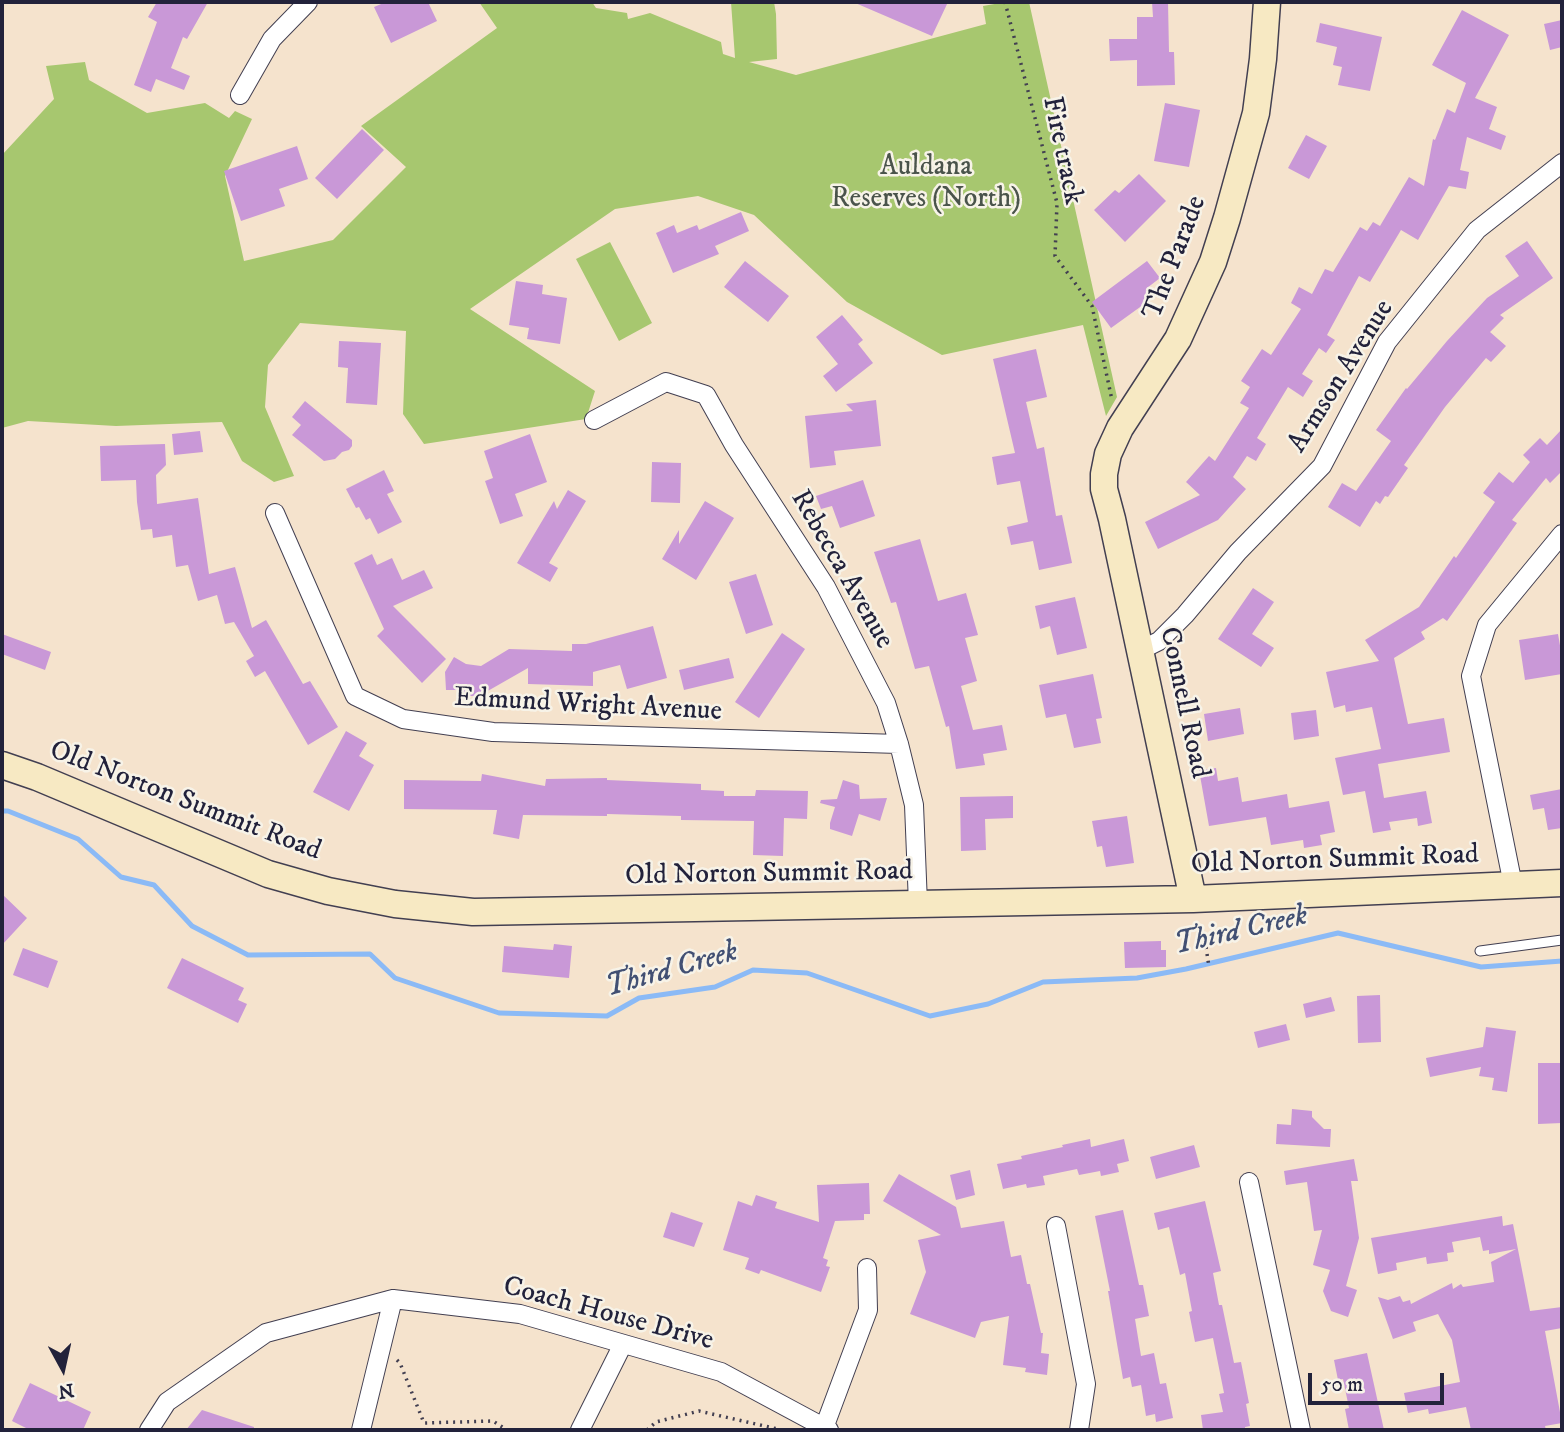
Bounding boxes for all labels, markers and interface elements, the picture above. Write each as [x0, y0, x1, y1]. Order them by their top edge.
street label: Fire track [1033, 94, 1089, 208]
park label: Auldana Reserves (North) [831, 151, 1021, 217]
street label: The Parade [1137, 192, 1215, 324]
street label: Armson Avenue [1282, 294, 1402, 460]
street label: Rebecca Avenue [782, 485, 900, 655]
street label: Connell Road [1151, 624, 1215, 782]
street label: Edmund Wright Avenue [453, 682, 723, 730]
street label: Old Norton Summit Road [45, 735, 325, 869]
street label: Old Norton Summit Road [1191, 839, 1479, 883]
street label: Old Norton Summit Road [625, 856, 913, 894]
water label: Third Creek [1171, 899, 1311, 965]
water label: Third Creek [602, 935, 742, 1007]
street label: Coach House Drive [499, 1271, 717, 1359]
north arrow [28, 1334, 98, 1404]
scale bar [1312, 1358, 1448, 1402]
text: 50 m [1321, 1372, 1363, 1398]
text: N [57, 1378, 75, 1403]

